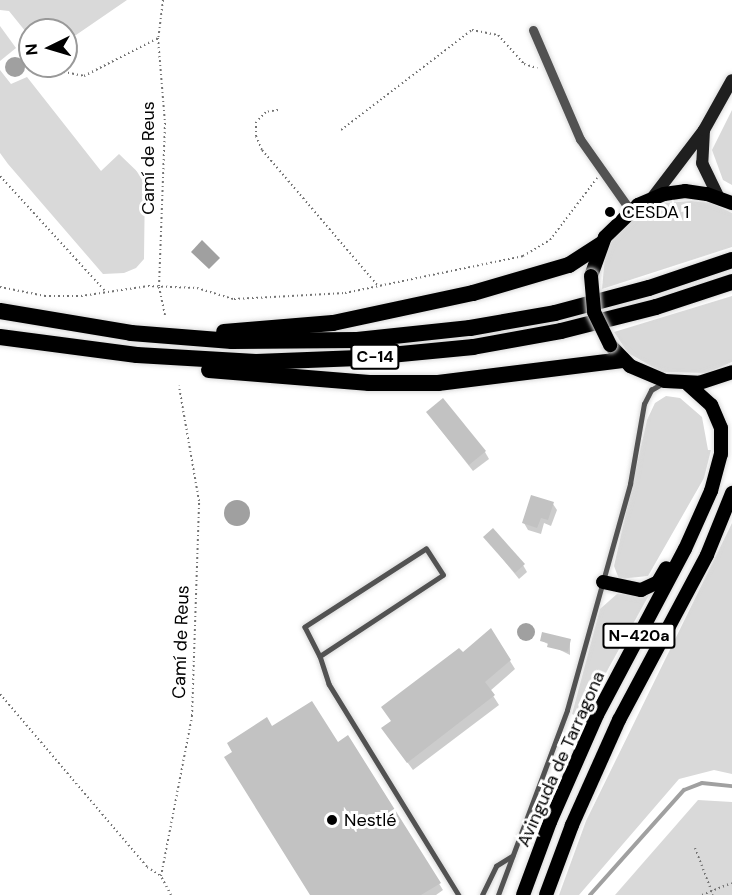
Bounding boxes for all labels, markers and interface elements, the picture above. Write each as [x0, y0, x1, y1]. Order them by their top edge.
north arrow [18, 18, 78, 78]
text: N [21, 43, 43, 56]
street label: Camí de Reus [137, 101, 159, 215]
place label: CESDA 1 [622, 201, 689, 223]
marker: CESDA 1 [603, 205, 617, 219]
road number: C-14 [350, 344, 400, 370]
street label: Camí de Reus [168, 585, 194, 699]
road number: N-420a [602, 623, 676, 649]
street label: Avinguda de Tarragona [513, 668, 609, 850]
place label: Nestlé [344, 809, 397, 831]
marker: Nestlé [325, 813, 339, 827]

